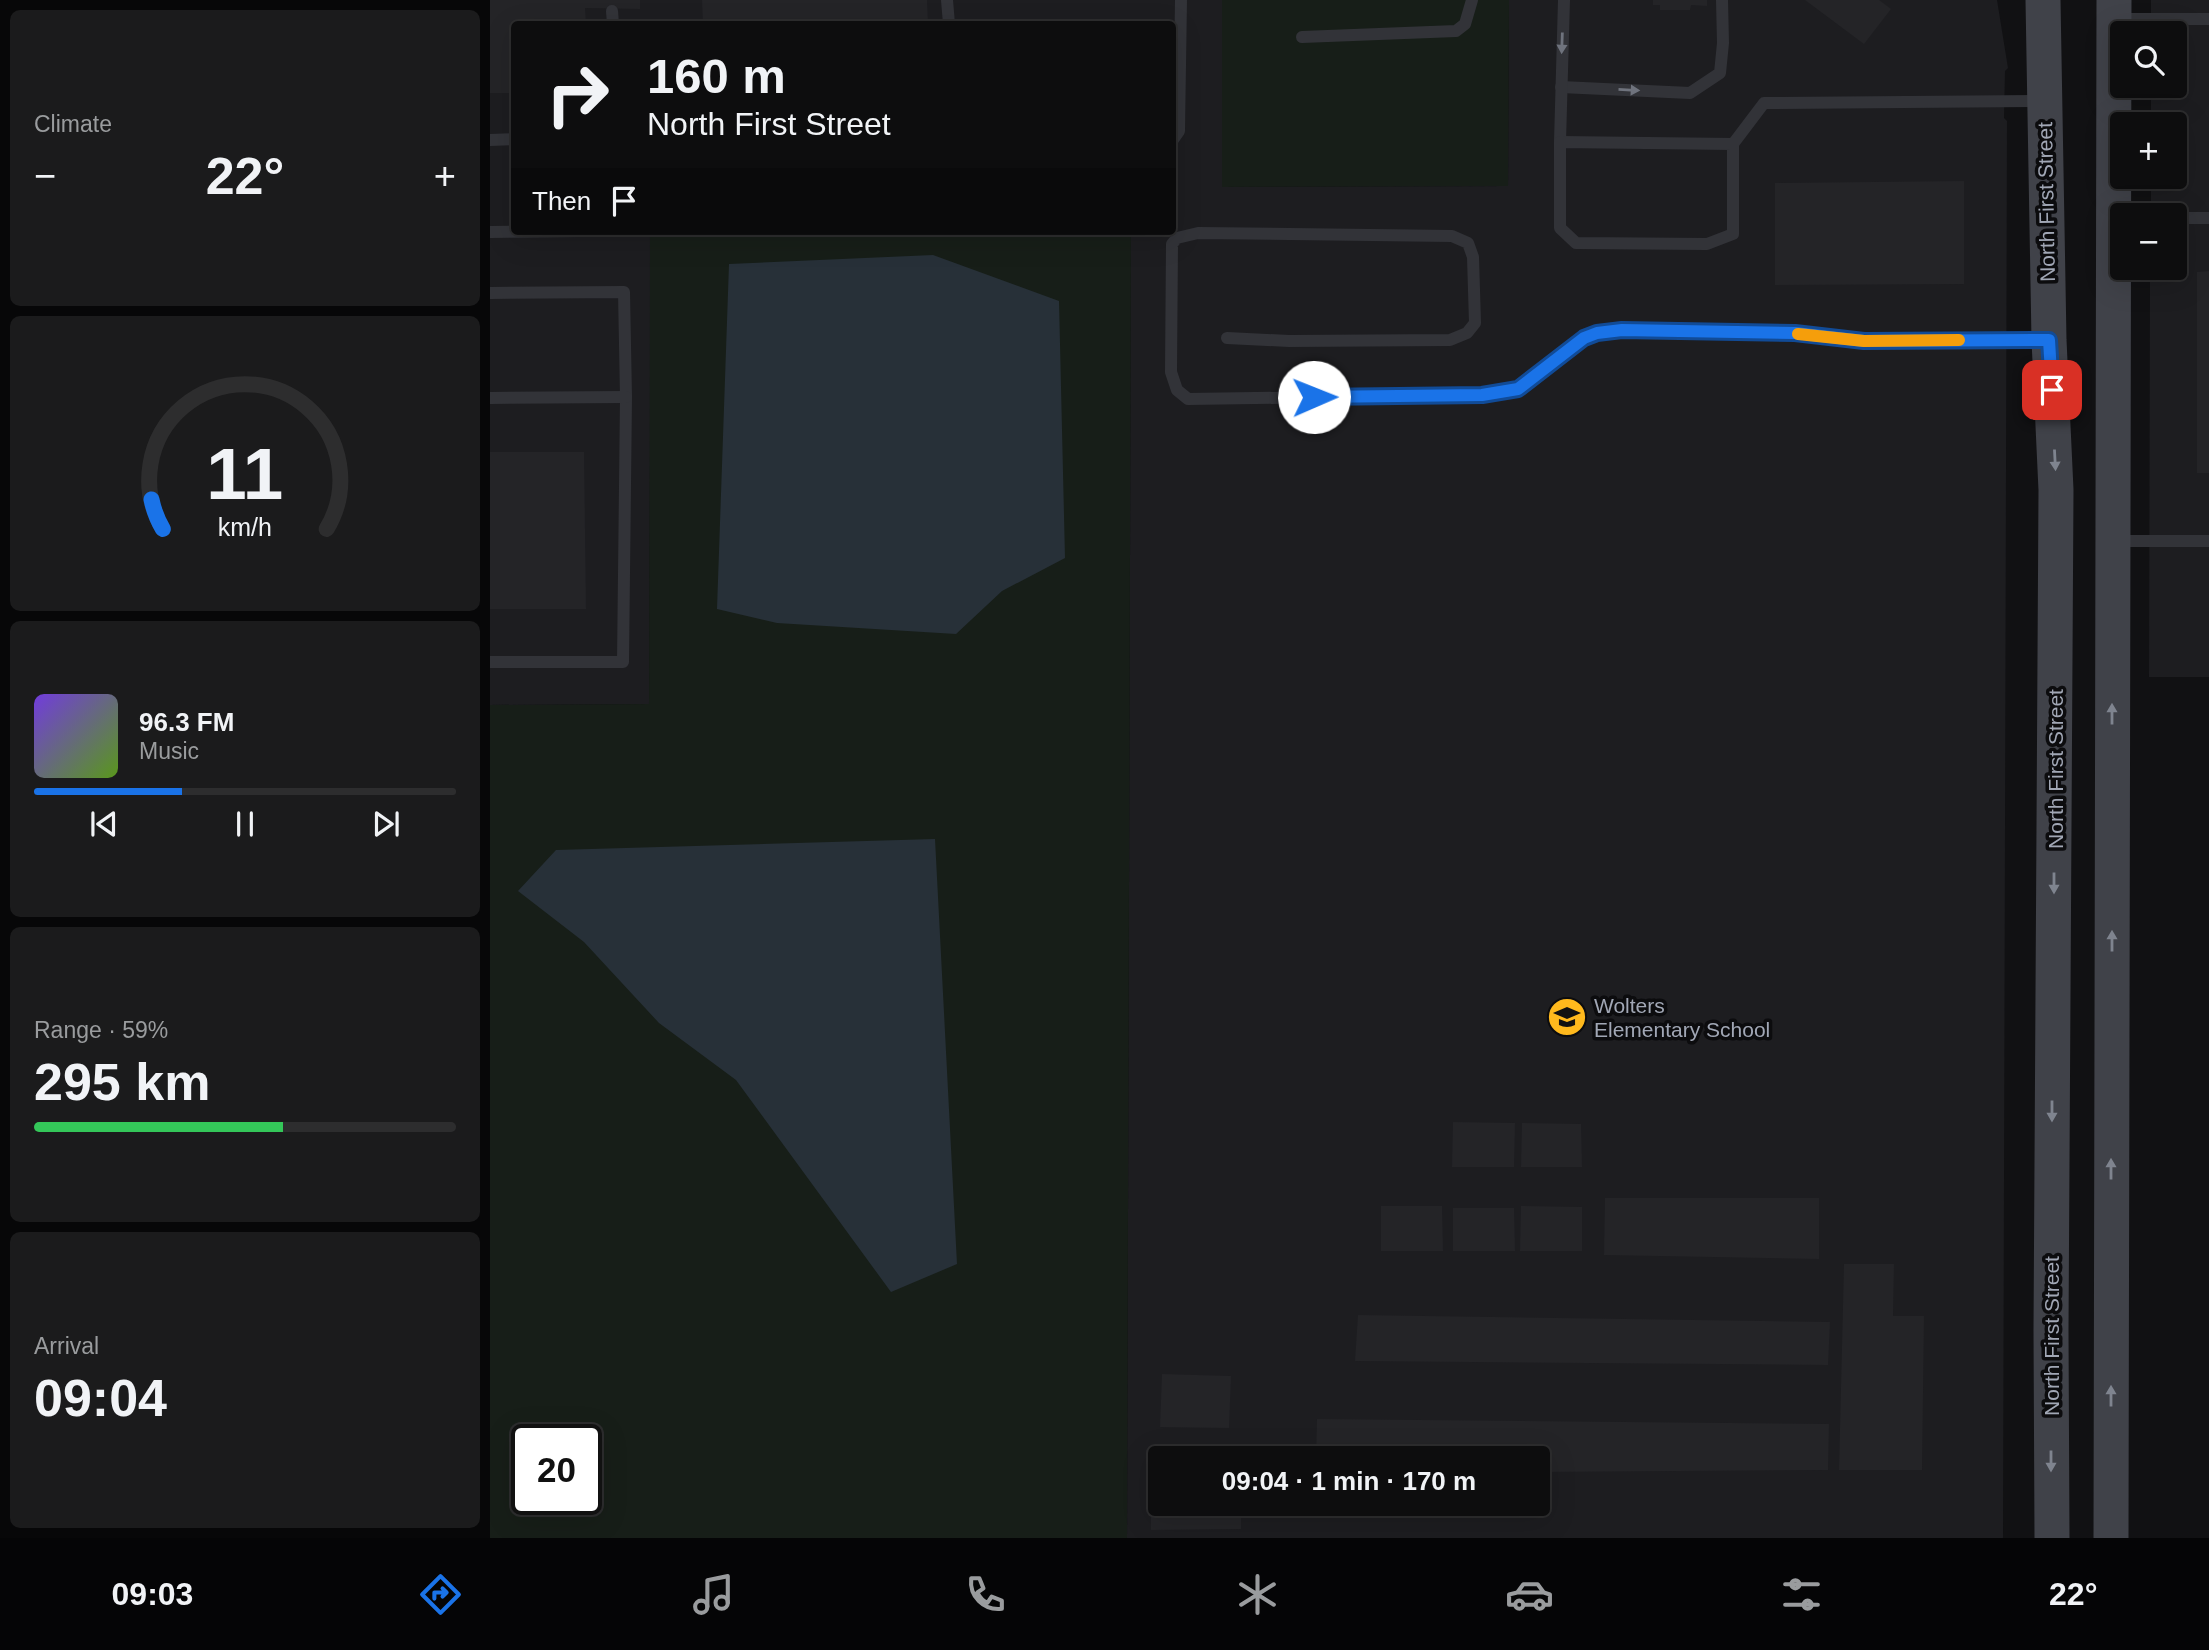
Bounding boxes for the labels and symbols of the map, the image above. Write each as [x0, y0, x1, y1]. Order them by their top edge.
one-way arrow [1557, 33, 1568, 55]
one-way arrow [1619, 85, 1641, 96]
street label: North First Street [2033, 122, 2059, 282]
position arrow [1277, 360, 1351, 434]
pin [2022, 360, 2082, 420]
one-way arrow [2050, 449, 2061, 471]
street label: North First Street [2044, 689, 2067, 849]
one-way arrow [2106, 703, 2118, 725]
one-way arrow [2048, 873, 2060, 895]
one-way arrow [2106, 930, 2118, 952]
place label: Wolters Elementary School [1594, 994, 1770, 1041]
school or university icon: Wolters Elementary School [1546, 996, 1588, 1038]
one-way arrow [2046, 1100, 2058, 1122]
one-way arrow [2105, 1158, 2117, 1180]
street label: North First Street [2040, 1256, 2063, 1416]
one-way arrow [2105, 1385, 2117, 1407]
speed limit sign: 20 [511, 1424, 602, 1515]
one-way arrow [2045, 1450, 2057, 1472]

